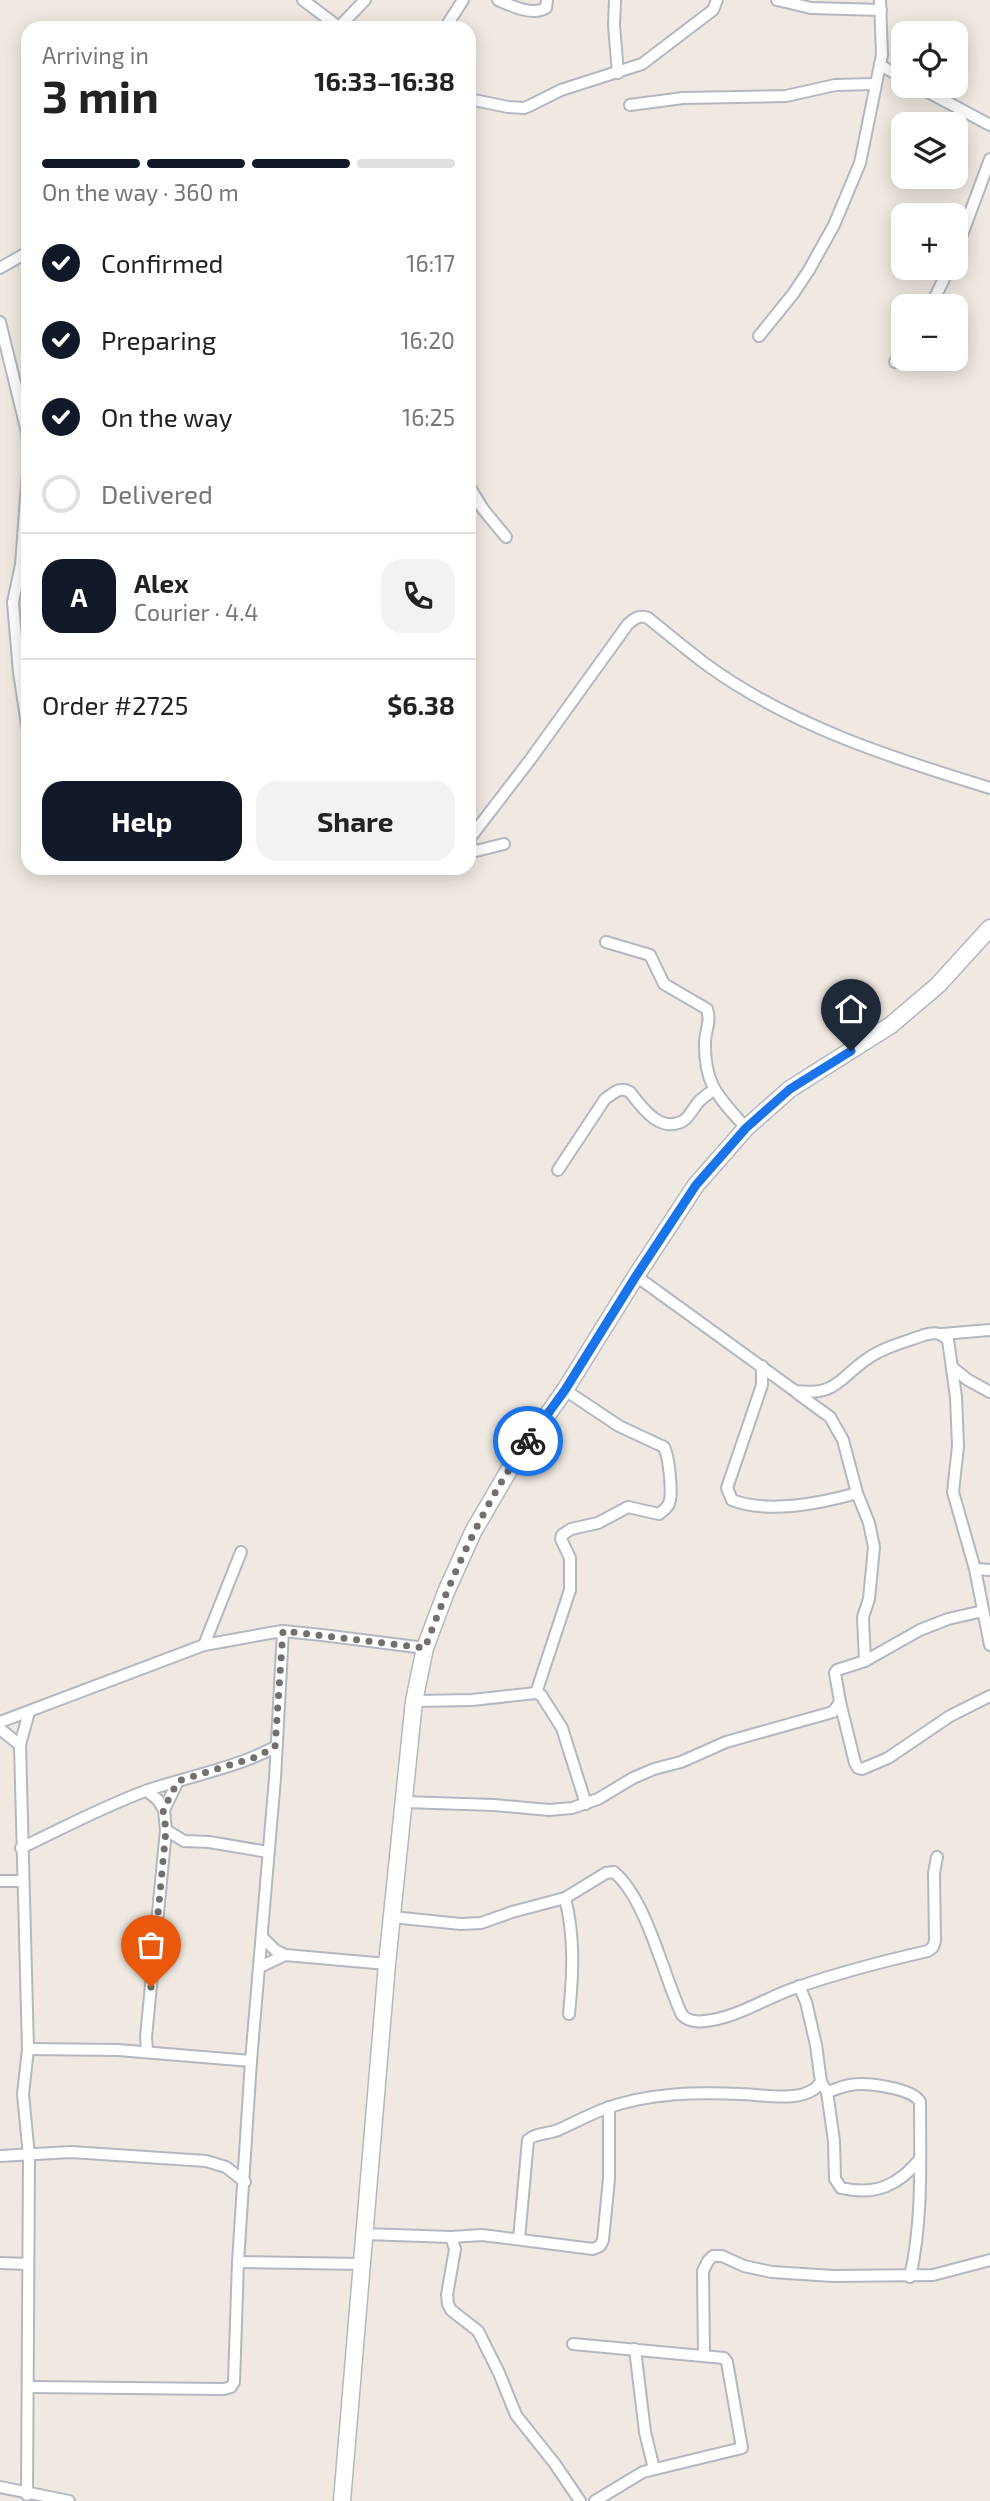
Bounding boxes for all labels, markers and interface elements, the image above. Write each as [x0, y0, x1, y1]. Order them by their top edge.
map controls [891, 21, 968, 371]
button: locate [891, 21, 968, 98]
text: Arriving in [42, 41, 149, 69]
text: 16:33–16:38 [314, 65, 455, 96]
text: 3 min [42, 67, 159, 122]
button: layers [891, 112, 968, 189]
text: On the way · 360 m [42, 178, 239, 206]
button: + [891, 203, 968, 280]
icon: check [42, 244, 80, 282]
text: Confirmed [101, 247, 224, 278]
text: 16:17 [406, 249, 455, 277]
button: − [891, 294, 968, 371]
icon: check [42, 321, 80, 359]
text: Preparing [101, 324, 216, 355]
text: 16:20 [400, 326, 455, 354]
icon: check [42, 398, 80, 436]
text: On the way [101, 401, 232, 432]
text: 16:25 [402, 403, 455, 431]
text: Delivered [101, 478, 213, 509]
button: phone [381, 559, 455, 633]
text: Alex [134, 567, 189, 598]
text: A [71, 581, 87, 612]
text: Courier · 4.4 [134, 598, 258, 626]
text: Order #2725 [42, 689, 188, 720]
text: $6.38 [387, 689, 455, 720]
button: Help [42, 781, 242, 861]
button: Share [256, 781, 455, 861]
pin [821, 979, 881, 1051]
icon: home [832, 990, 870, 1028]
courier [493, 1406, 563, 1476]
icon: bike [509, 1422, 547, 1460]
pin [121, 1915, 181, 1987]
icon: bag [132, 1926, 170, 1964]

